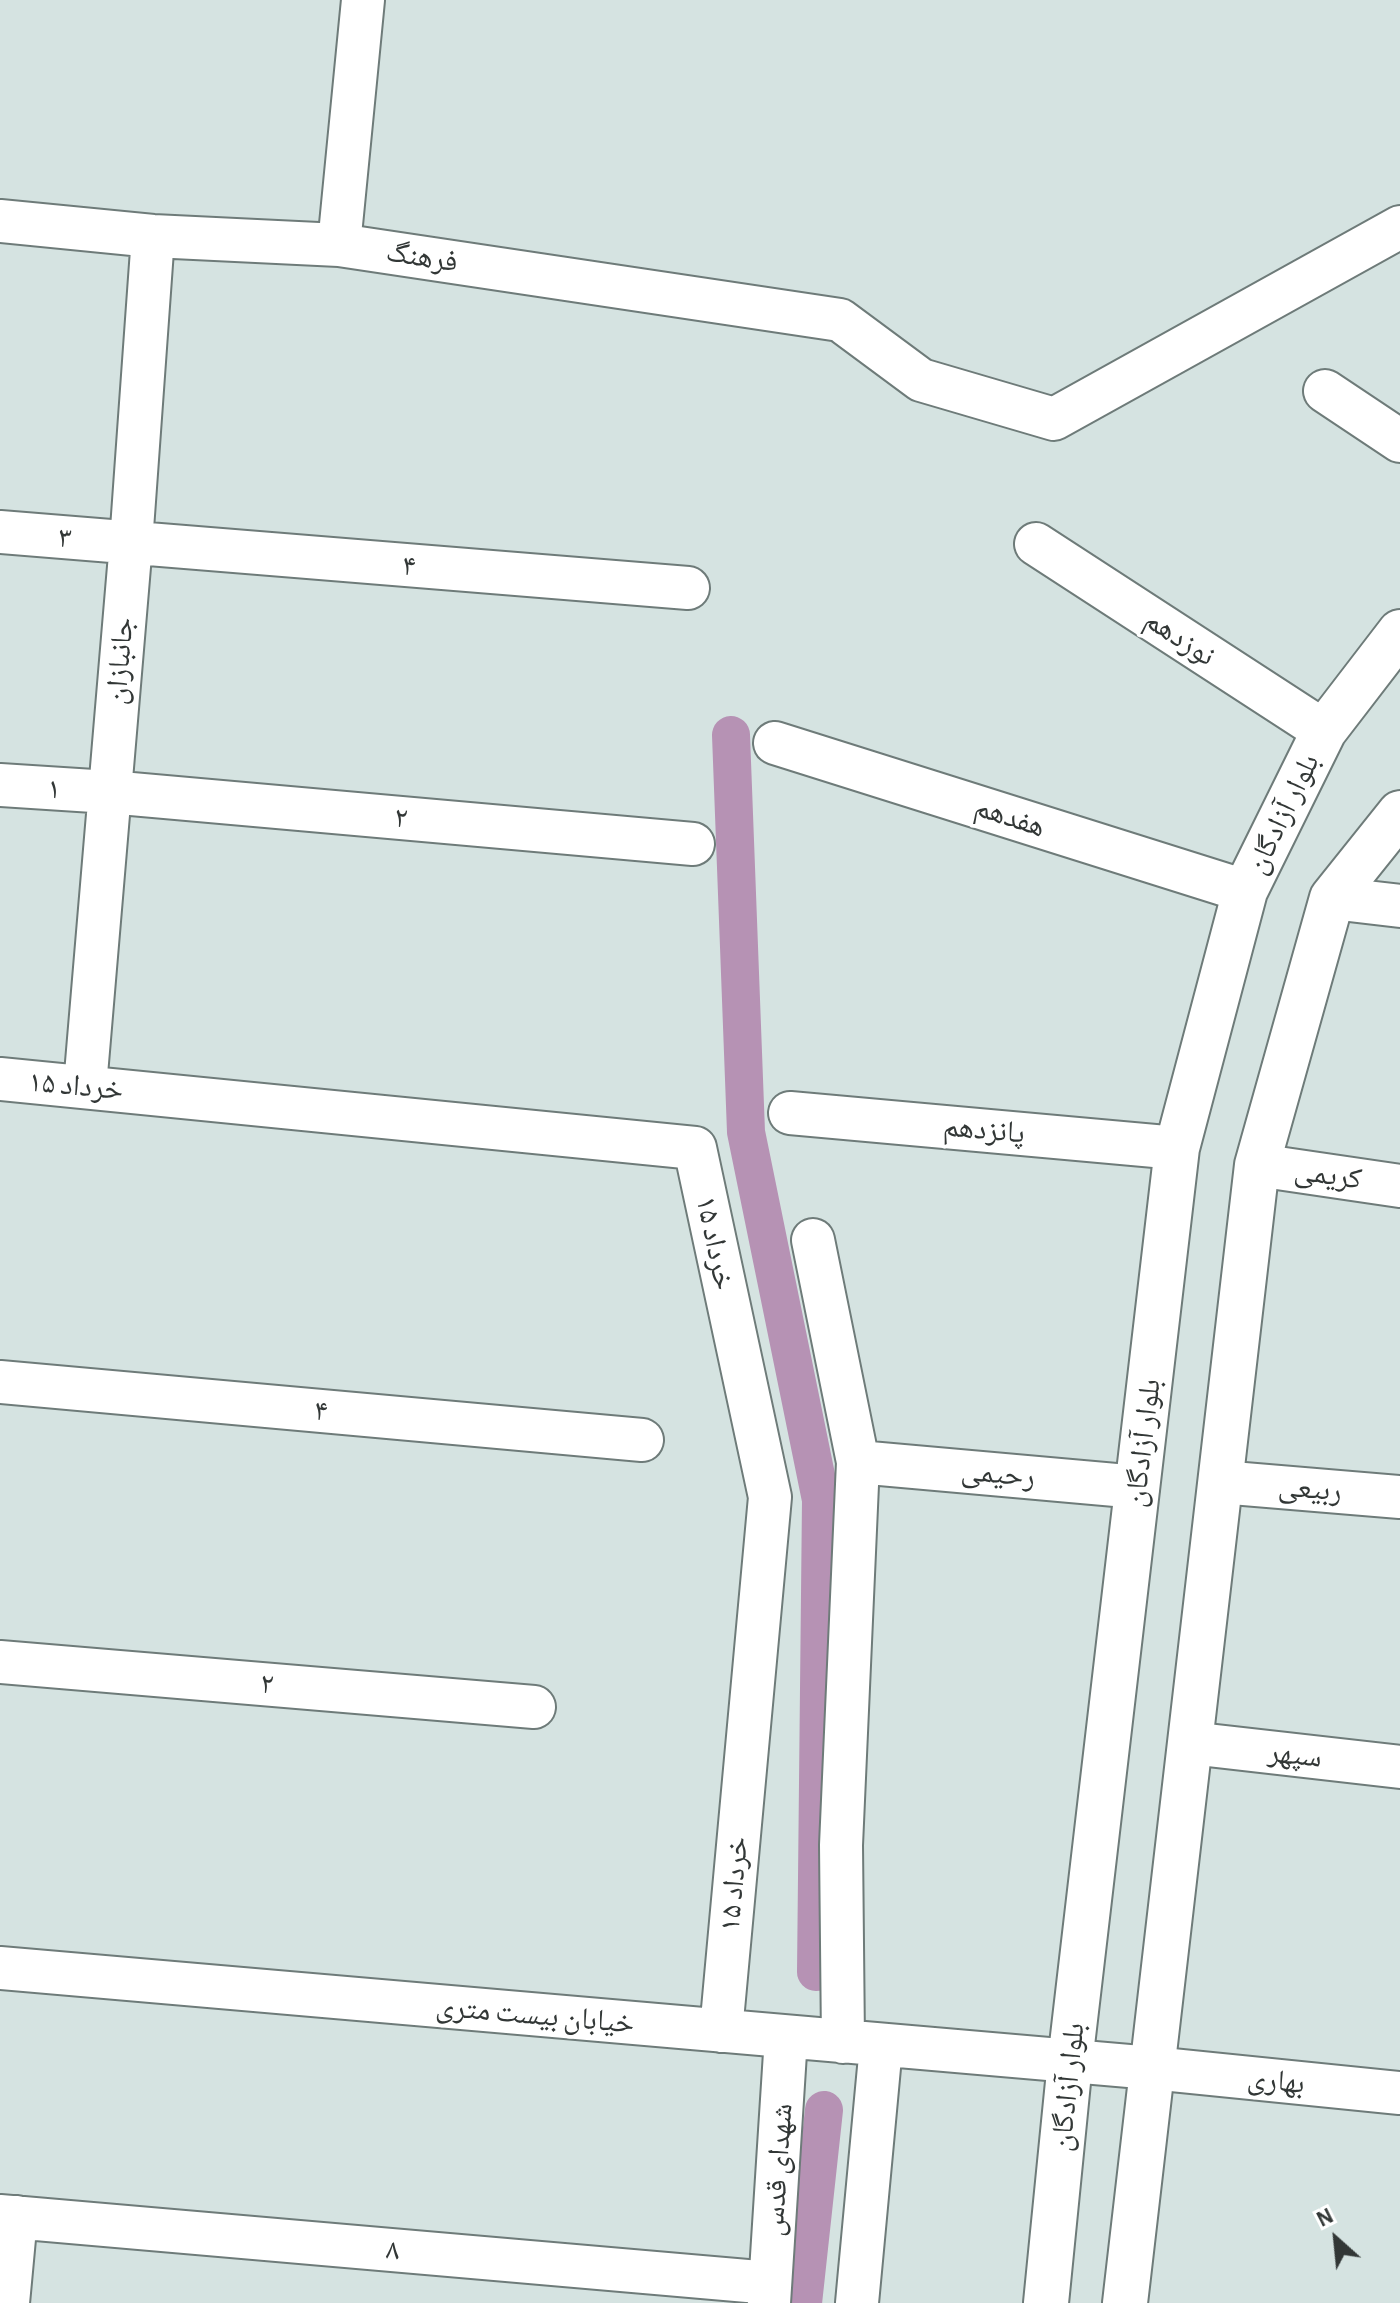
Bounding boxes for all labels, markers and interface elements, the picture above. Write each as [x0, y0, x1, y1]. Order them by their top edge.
street label: فرهنگ [384, 234, 460, 280]
street label: ۳ [57, 519, 73, 557]
street label: ۴ [401, 547, 417, 585]
street label: نوزدهم [1138, 602, 1222, 674]
street label: جانبازان [98, 616, 142, 706]
street label: بلوار آزادگان [1239, 748, 1327, 880]
street label: ۱ [46, 771, 62, 807]
street label: هفدهم [970, 789, 1050, 845]
street label: ۲ [393, 799, 409, 837]
street label: ۱۵ خرداد [27, 1064, 125, 1108]
street label: پانزدهم [942, 1109, 1026, 1151]
street label: کریمی [1292, 1152, 1364, 1198]
street label: ۱۵ خرداد [688, 1193, 742, 1293]
street label: بلوار آزادگان [1117, 1377, 1169, 1509]
street label: ۴ [313, 1392, 329, 1430]
street label: رحیمی [959, 1453, 1037, 1495]
street label: ربیعی [1277, 1468, 1343, 1510]
street label: ۲ [259, 1665, 275, 1703]
street label: سپهر [1266, 1734, 1324, 1776]
street label: ۱۵ خرداد [712, 1835, 756, 1933]
street label: خیابان بیست متری [434, 1988, 636, 2042]
street label: بلوار آزادگان [1043, 2021, 1093, 2153]
street label: بهاری [1246, 2060, 1306, 2102]
street label: شهدای قدس [755, 2102, 801, 2238]
north arrow [1296, 2199, 1376, 2279]
text: N [1313, 2204, 1337, 2231]
street label: ۸ [385, 2231, 401, 2269]

